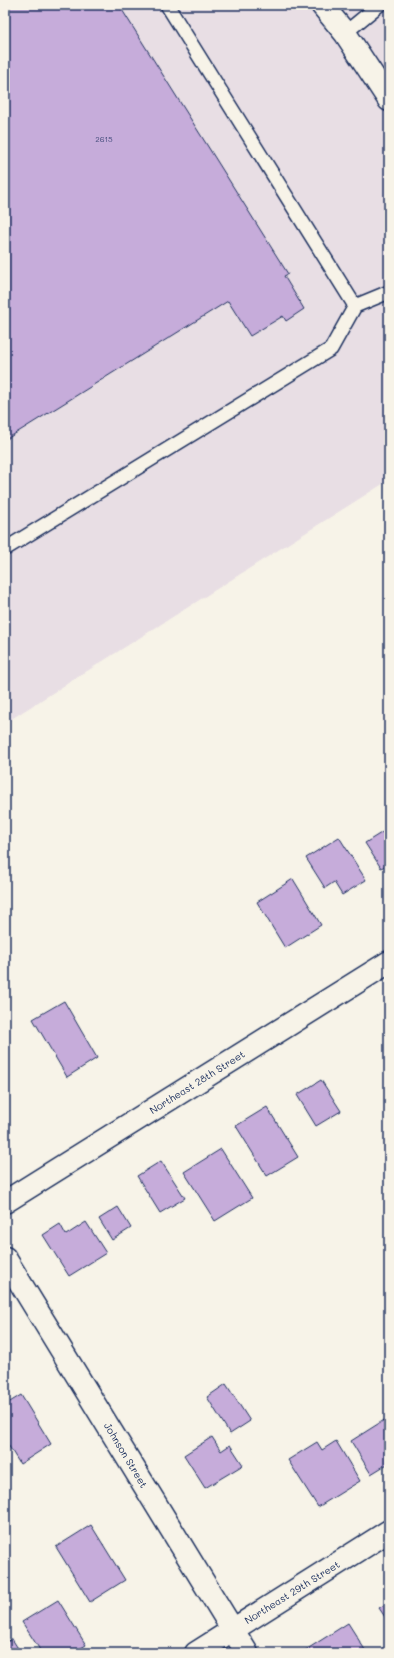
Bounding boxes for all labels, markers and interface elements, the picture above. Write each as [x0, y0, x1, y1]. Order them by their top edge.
house number: 2615 [95, 134, 113, 144]
street label: Northeast 28th Street [147, 1047, 247, 1117]
street label: Johnson Street [101, 1420, 151, 1490]
street label: Northeast 29th Street [242, 1557, 342, 1627]

